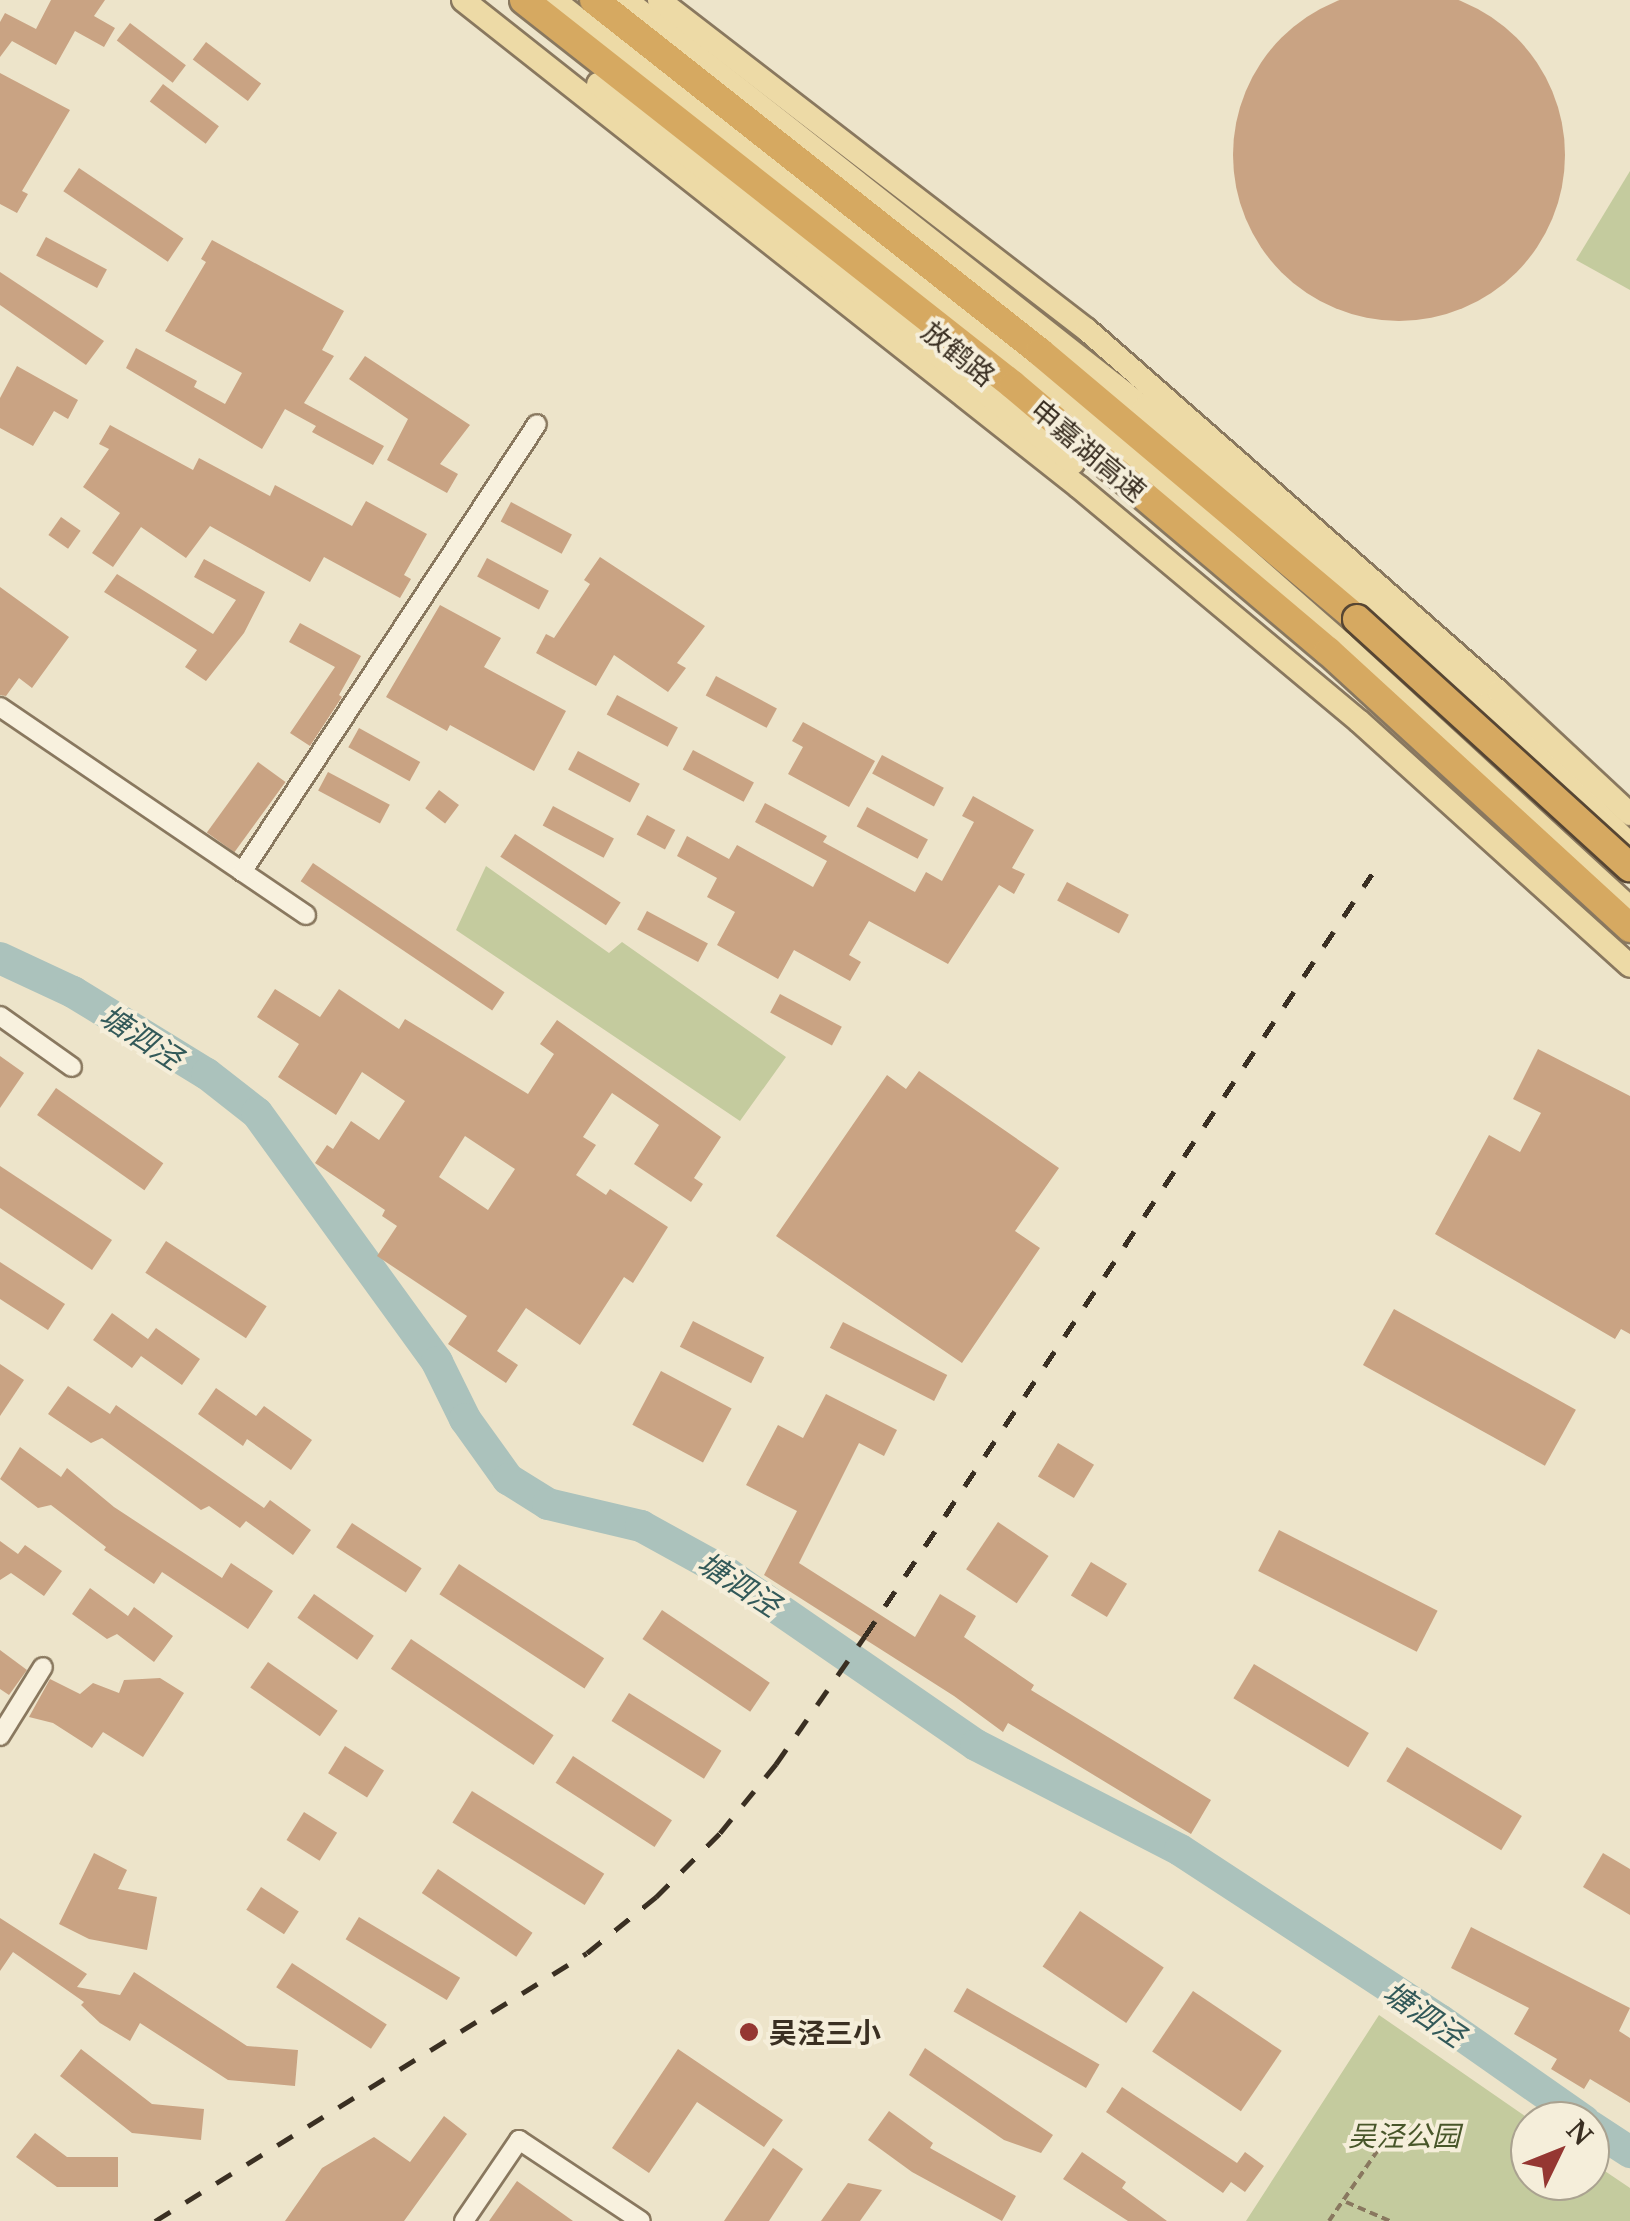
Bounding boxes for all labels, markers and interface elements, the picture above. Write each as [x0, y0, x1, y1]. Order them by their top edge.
street label: 放鹤路 [916, 314, 1002, 392]
street label: 申嘉湖高速 [1025, 392, 1153, 508]
water label: 塘泗泾 [93, 997, 189, 1077]
water label: 塘泗泾 [691, 1544, 787, 1624]
water label: 塘泗泾 [1377, 1974, 1471, 2054]
place label: 吴泾三小 [769, 2015, 881, 2049]
marker: 吴泾三小 [738, 2021, 760, 2043]
north arrow [1510, 2101, 1610, 2201]
text: N [1559, 2111, 1602, 2153]
park label: 吴泾公园 [1348, 2118, 1460, 2152]

